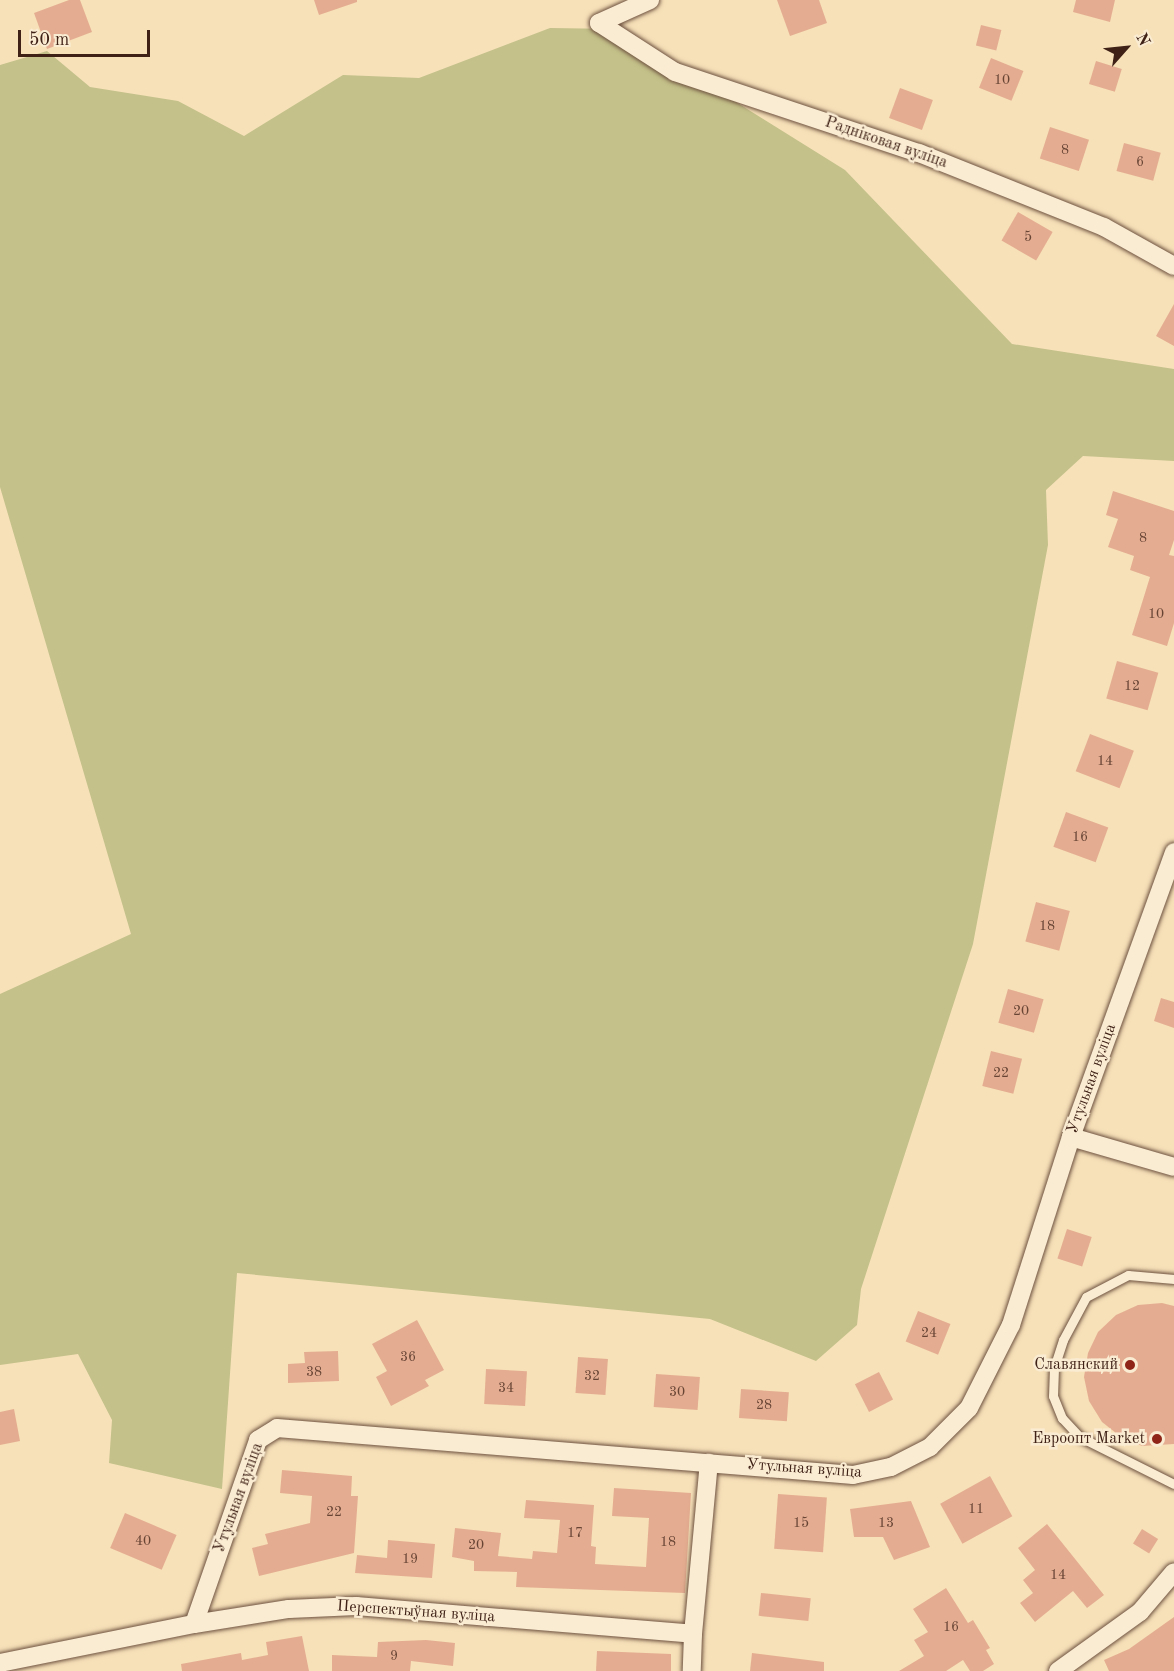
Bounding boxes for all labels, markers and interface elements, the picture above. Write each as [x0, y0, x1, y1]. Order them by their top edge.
scale bar [21, 18, 153, 56]
north arrow [1096, 18, 1156, 78]
text: 50 m [29, 31, 69, 49]
text: N [1132, 31, 1152, 49]
house number: 10 [994, 72, 1010, 88]
street label: Радніковая вуліца [822, 113, 950, 173]
house number: 8 [1061, 142, 1069, 158]
house number: 6 [1136, 154, 1144, 170]
house number: 5 [1024, 229, 1032, 245]
house number: 8 [1139, 530, 1147, 546]
house number: 10 [1148, 606, 1164, 622]
house number: 12 [1124, 678, 1140, 694]
house number: 14 [1097, 753, 1113, 769]
house number: 16 [1072, 829, 1088, 845]
house number: 18 [1039, 918, 1055, 934]
house number: 20 [1013, 1003, 1029, 1019]
street label: Утульная вуліца [1063, 1021, 1121, 1137]
house number: 22 [993, 1065, 1009, 1081]
house number: 24 [921, 1325, 937, 1341]
house number: 36 [400, 1349, 416, 1365]
place label: Славянский [1034, 1355, 1118, 1375]
marker: Славянский [1123, 1358, 1137, 1372]
house number: 38 [306, 1364, 322, 1380]
house number: 32 [584, 1368, 600, 1384]
house number: 34 [498, 1380, 514, 1396]
house number: 30 [669, 1384, 685, 1400]
house number: 28 [756, 1397, 772, 1413]
place label: Евроопт Market [1032, 1429, 1145, 1449]
marker: Евроопт Market [1150, 1432, 1164, 1446]
street label: Утульная вуліца [210, 1440, 268, 1556]
street label: Утульная вуліца [745, 1455, 863, 1483]
house number: 11 [968, 1501, 984, 1517]
house number: 22 [326, 1504, 342, 1520]
house number: 15 [793, 1515, 809, 1531]
house number: 13 [878, 1515, 894, 1531]
house number: 17 [567, 1525, 583, 1541]
house number: 40 [135, 1533, 151, 1549]
house number: 18 [660, 1534, 676, 1550]
house number: 20 [468, 1537, 484, 1553]
house number: 19 [402, 1551, 418, 1567]
house number: 14 [1050, 1567, 1066, 1583]
street label: Перспектыўная вуліца [336, 1597, 496, 1627]
house number: 16 [943, 1619, 959, 1635]
house number: 9 [390, 1648, 398, 1664]

